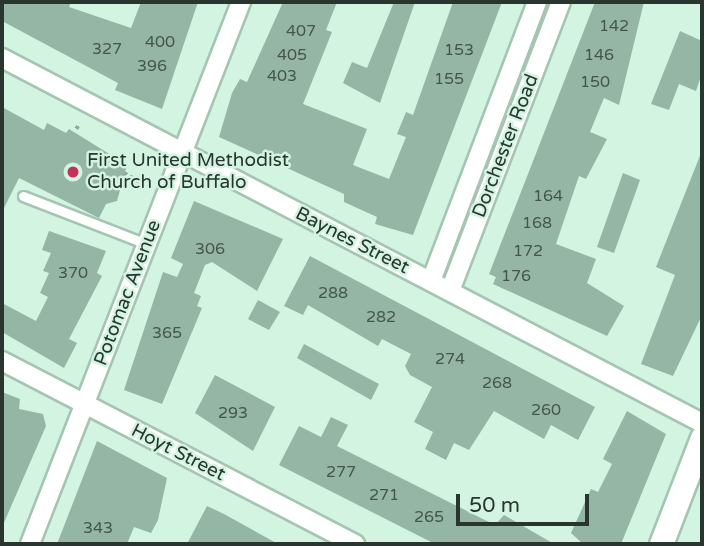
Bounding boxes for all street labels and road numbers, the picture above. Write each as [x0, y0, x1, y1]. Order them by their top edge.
street label: Dorchester Road [468, 71, 544, 221]
street label: Baynes Street [291, 203, 413, 279]
street label: Potomac Avenue [90, 217, 166, 369]
street label: Hoyt Street [127, 420, 229, 486]

